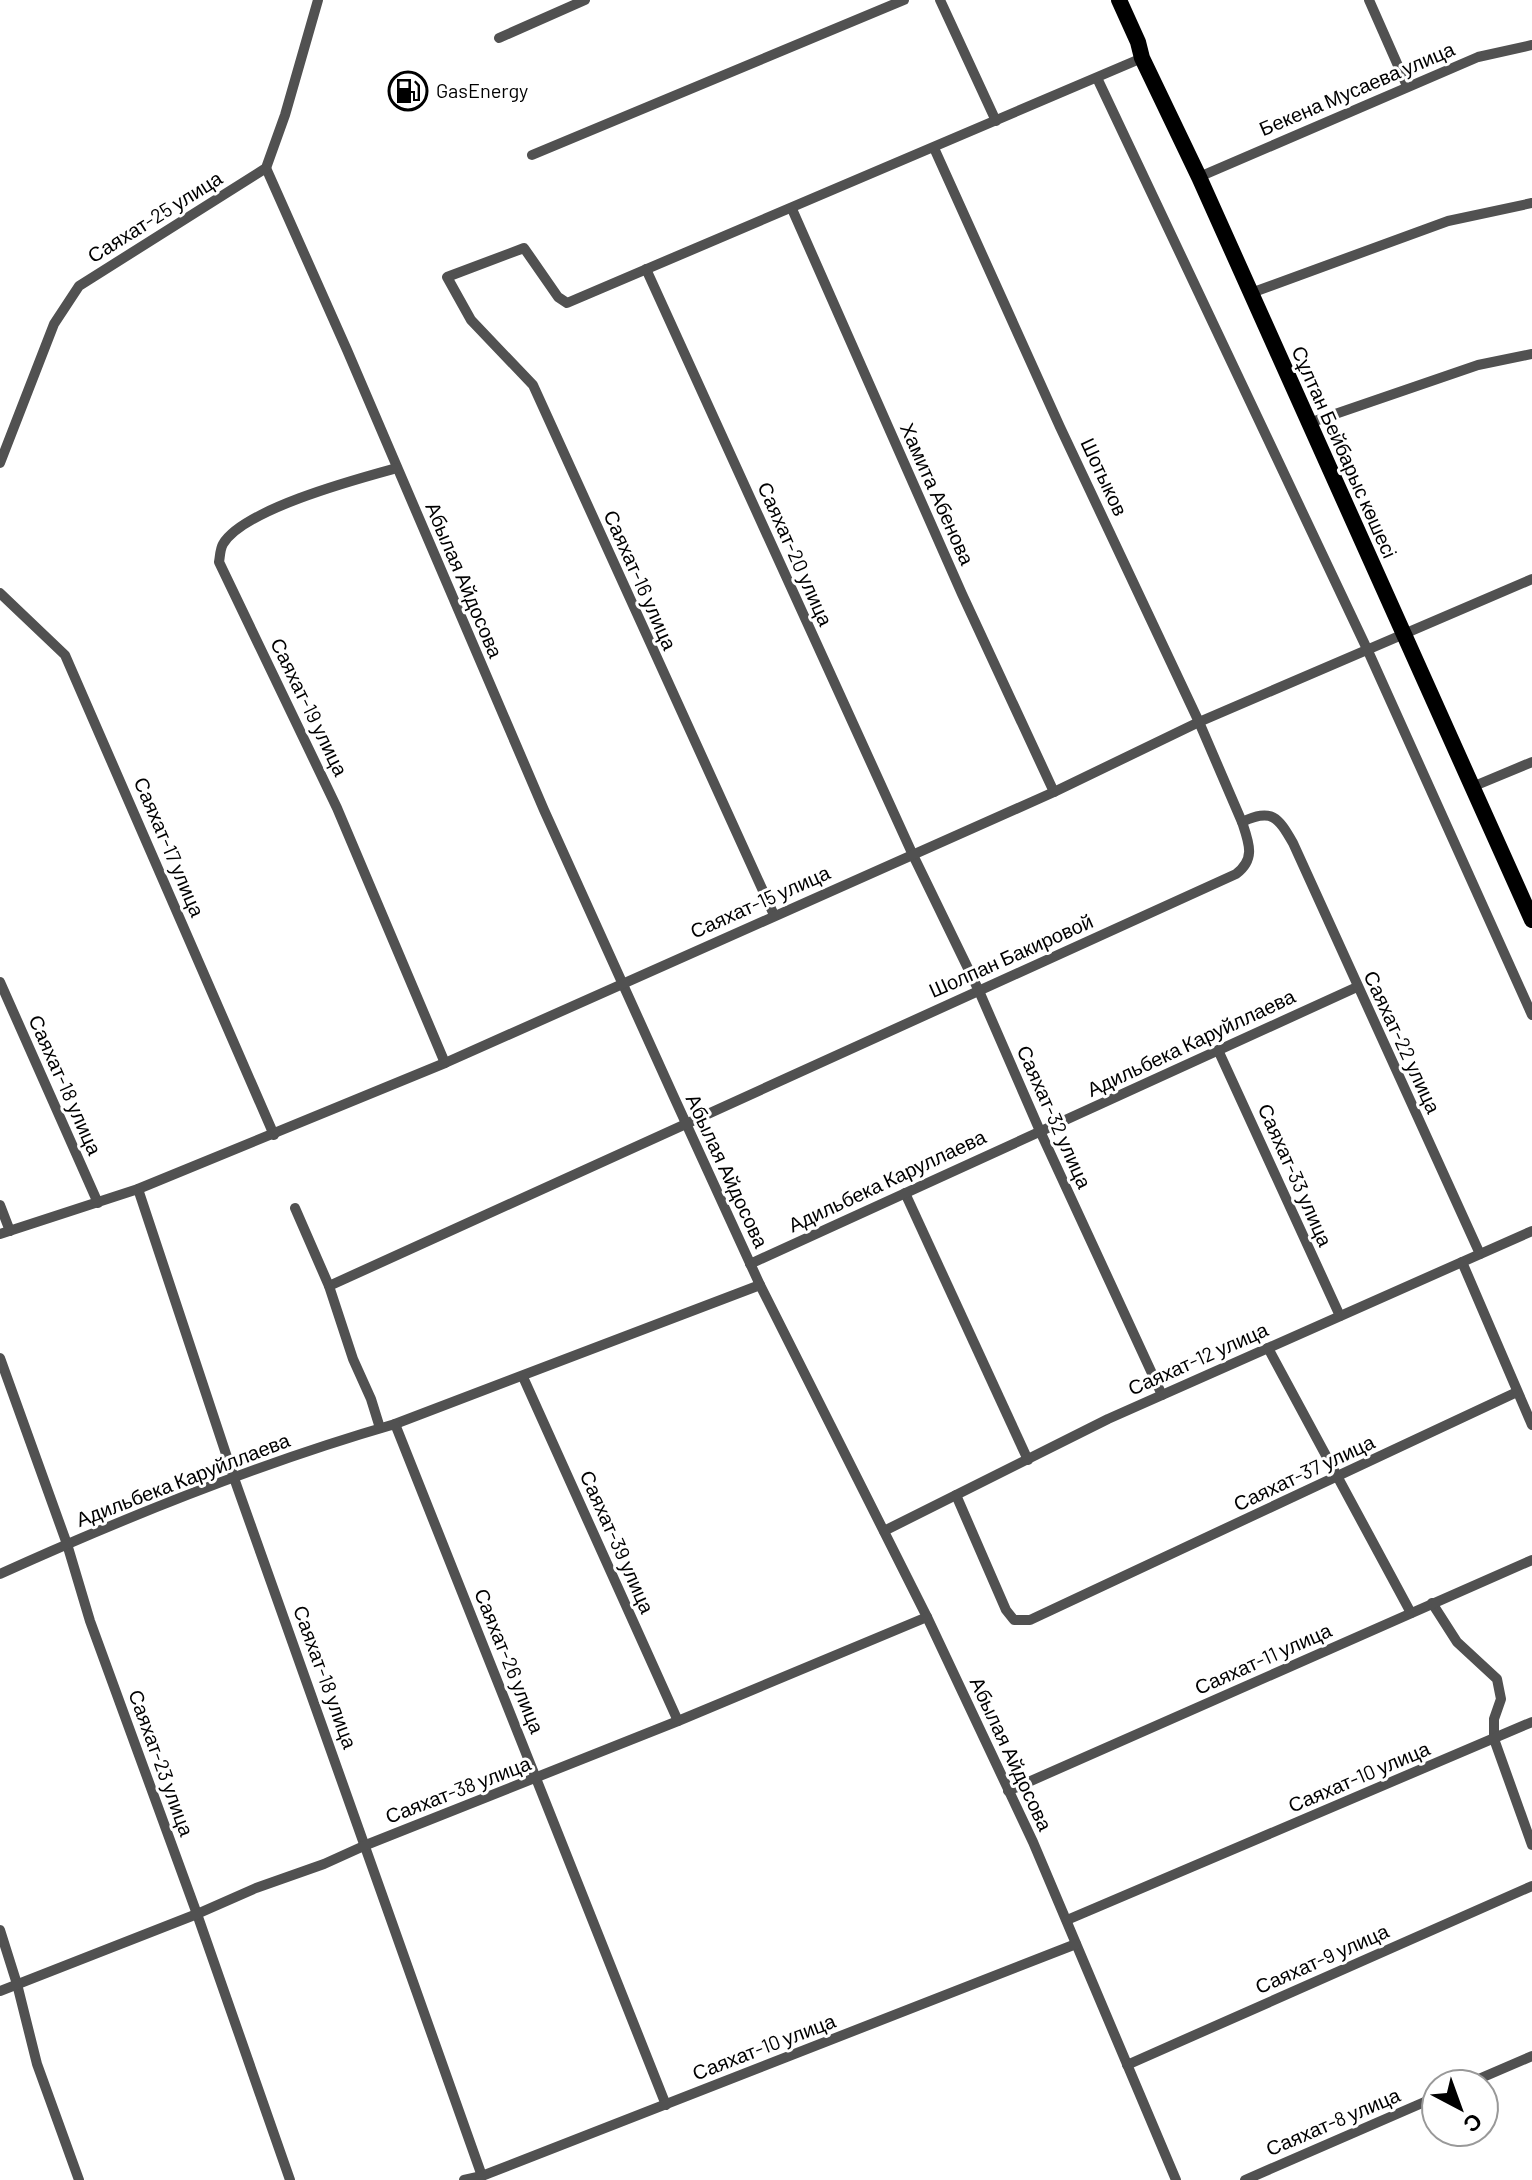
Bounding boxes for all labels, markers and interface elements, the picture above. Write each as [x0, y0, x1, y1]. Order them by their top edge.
street label: Бекена Мусаева улица [1255, 36, 1459, 140]
fuel station icon: GasEnergy [387, 70, 429, 112]
place label: GasEnergy [436, 78, 528, 102]
street label: Саяхат-25 улица [83, 165, 227, 267]
street label: Сұлтан Бейбарыс көшесі [1287, 342, 1403, 561]
street label: Хамита Абенова [896, 419, 980, 569]
street label: Шотыков [1076, 434, 1133, 519]
street label: Саяхат-20 улица [753, 478, 839, 630]
street label: Абылая Айдосова [421, 498, 509, 662]
street label: Саяхат-16 улица [599, 506, 683, 654]
street label: Саяхат-19 улица [266, 634, 354, 780]
street label: Саяхат-17 улица [130, 773, 211, 921]
street label: Саяхат-15 улица [686, 859, 834, 943]
street label: Шолпан Бакировой [925, 908, 1096, 1002]
street label: Саяхат-22 улица [1359, 966, 1447, 1117]
street label: Адильбека Каруйллаева [1083, 983, 1299, 1101]
street label: Саяхат-18 улица [24, 1011, 108, 1159]
street label: Саяхат-32 улица [1013, 1041, 1098, 1193]
street label: Абылая Айдосова [682, 1090, 774, 1252]
street label: Саяхат-33 улица [1254, 1100, 1338, 1250]
street label: Адильбека Каруллаева [784, 1123, 990, 1236]
street label: Саяхат-12 улица [1124, 1316, 1272, 1400]
street label: Адильбека Каруйллаева [72, 1427, 294, 1531]
street label: Саяхат-37 улица [1229, 1429, 1379, 1515]
street label: Саяхат-39 улица [576, 1466, 661, 1618]
street label: Саяхат-26 улица [470, 1585, 550, 1737]
street label: Саяхат-18 улица [289, 1602, 363, 1752]
street label: Саяхат-11 улица [1190, 1617, 1335, 1699]
street label: Абылая Айдосова [966, 1673, 1058, 1835]
street label: Саяхат-23 улица [124, 1686, 200, 1840]
street label: Саяхат-10 улица [1284, 1735, 1434, 1817]
street label: Саяхат-38 улица [382, 1750, 535, 1828]
street label: Саяхат-9 улица [1251, 1918, 1393, 1998]
street label: Саяхат-10 улица [689, 2007, 839, 2084]
north arrow [1420, 2068, 1500, 2148]
street label: Саяхат-8 улица [1262, 2082, 1404, 2160]
text: С [1459, 2109, 1488, 2139]

